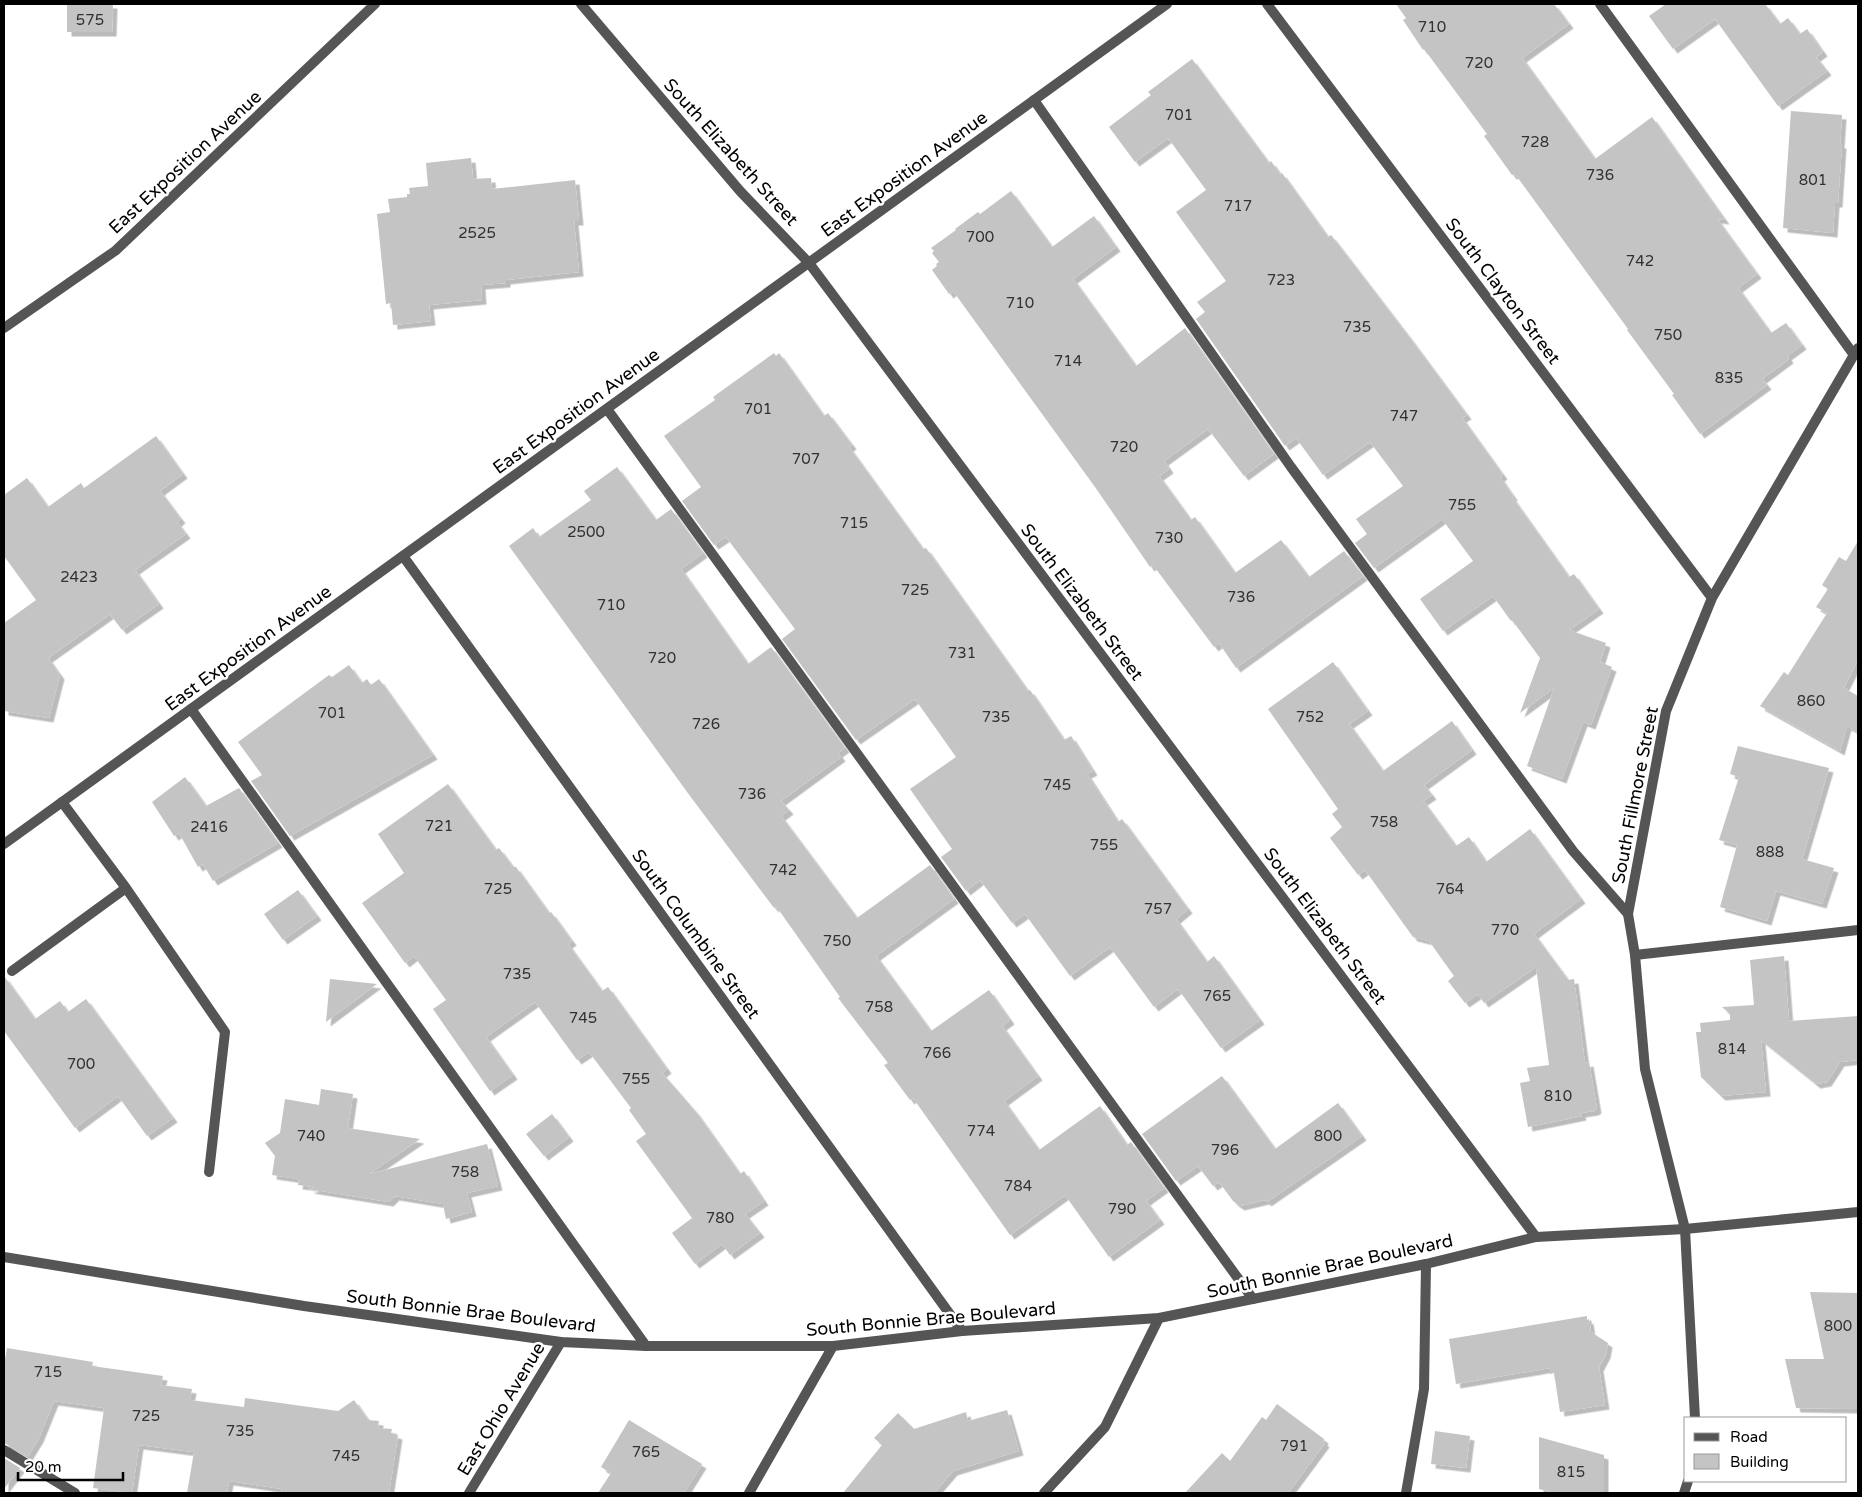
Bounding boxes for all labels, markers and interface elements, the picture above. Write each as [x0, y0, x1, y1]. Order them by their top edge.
house number: 575 [76, 11, 104, 29]
house number: 710 [1418, 18, 1446, 36]
house number: 720 [1465, 54, 1493, 72]
street label: South Elizabeth Street [659, 74, 803, 230]
street label: East Exposition Avenue [104, 86, 266, 238]
street label: East Exposition Avenue [816, 106, 992, 242]
house number: 701 [1165, 106, 1193, 124]
house number: 728 [1521, 133, 1549, 151]
house number: 736 [1586, 166, 1614, 184]
house number: 801 [1799, 171, 1827, 189]
house number: 717 [1224, 197, 1252, 215]
street label: South Clayton Street [1441, 214, 1565, 369]
house number: 2525 [458, 224, 496, 242]
house number: 700 [966, 228, 994, 246]
house number: 742 [1626, 252, 1654, 270]
house number: 723 [1267, 271, 1295, 289]
house number: 710 [1006, 294, 1034, 312]
house number: 735 [1343, 318, 1371, 336]
house number: 750 [1654, 326, 1682, 344]
street label: East Exposition Avenue [488, 343, 664, 479]
house number: 714 [1054, 352, 1082, 370]
house number: 835 [1715, 369, 1743, 387]
house number: 701 [744, 400, 772, 418]
house number: 747 [1390, 407, 1418, 425]
house number: 720 [1110, 438, 1138, 456]
house number: 707 [792, 450, 820, 468]
house number: 755 [1448, 496, 1476, 514]
house number: 715 [840, 514, 868, 532]
street label: South Elizabeth Street [1016, 519, 1148, 685]
house number: 2500 [567, 523, 605, 541]
house number: 730 [1155, 529, 1183, 547]
house number: 2423 [60, 568, 98, 586]
street label: East Exposition Avenue [160, 580, 336, 716]
house number: 725 [901, 581, 929, 599]
house number: 736 [1227, 588, 1255, 606]
house number: 710 [597, 596, 625, 614]
house number: 731 [948, 644, 976, 662]
house number: 720 [648, 649, 676, 667]
house number: 860 [1797, 692, 1825, 710]
house number: 701 [318, 704, 346, 722]
street label: South Fillmore Street [1607, 704, 1663, 885]
house number: 735 [982, 708, 1010, 726]
house number: 752 [1296, 708, 1324, 726]
house number: 726 [692, 715, 720, 733]
house number: 745 [1043, 776, 1071, 794]
house number: 736 [738, 785, 766, 803]
house number: 758 [1370, 813, 1398, 831]
house number: 721 [425, 817, 453, 835]
house number: 2416 [190, 818, 228, 836]
house number: 755 [1090, 836, 1118, 854]
street label: South Elizabeth Street [1259, 843, 1391, 1009]
house number: 888 [1756, 843, 1784, 861]
street label: South Columbine Street [627, 845, 765, 1023]
house number: 742 [769, 861, 797, 879]
house number: 725 [484, 880, 512, 898]
house number: 764 [1436, 880, 1464, 898]
house number: 757 [1144, 900, 1172, 918]
house number: 770 [1491, 921, 1519, 939]
house number: 750 [823, 932, 851, 950]
house number: 735 [503, 965, 531, 983]
house number: 765 [1203, 987, 1231, 1005]
house number: 758 [865, 998, 893, 1016]
house number: 745 [569, 1009, 597, 1027]
house number: 814 [1718, 1040, 1746, 1058]
house number: 766 [923, 1044, 951, 1062]
house number: 700 [67, 1055, 95, 1073]
house number: 755 [622, 1070, 650, 1088]
house number: 810 [1544, 1087, 1572, 1105]
house number: 774 [967, 1122, 995, 1140]
house number: 740 [297, 1127, 325, 1145]
house number: 800 [1314, 1127, 1342, 1145]
house number: 796 [1211, 1141, 1239, 1159]
house number: 758 [451, 1163, 479, 1181]
house number: 784 [1004, 1177, 1032, 1195]
house number: 790 [1108, 1200, 1136, 1218]
house number: 780 [706, 1209, 734, 1227]
street label: South Bonnie Brae Boulevard [1205, 1229, 1455, 1303]
street label: South Bonnie Brae Boulevard [345, 1285, 597, 1337]
street label: South Bonnie Brae Boulevard [805, 1297, 1057, 1341]
house number: 800 [1824, 1317, 1852, 1335]
street label: East Ohio Avenue [453, 1338, 549, 1480]
house number: 715 [34, 1363, 62, 1381]
house number: 725 [132, 1407, 160, 1425]
legend [1684, 1417, 1847, 1482]
house number: 735 [226, 1422, 254, 1440]
text: Road [1730, 1428, 1768, 1446]
house number: 791 [1280, 1437, 1308, 1455]
house number: 765 [632, 1443, 660, 1461]
house number: 745 [332, 1447, 360, 1465]
scale bar [18, 1450, 122, 1482]
text: Building [1730, 1453, 1789, 1471]
text: 20 m [25, 1458, 62, 1476]
house number: 815 [1557, 1463, 1585, 1481]

